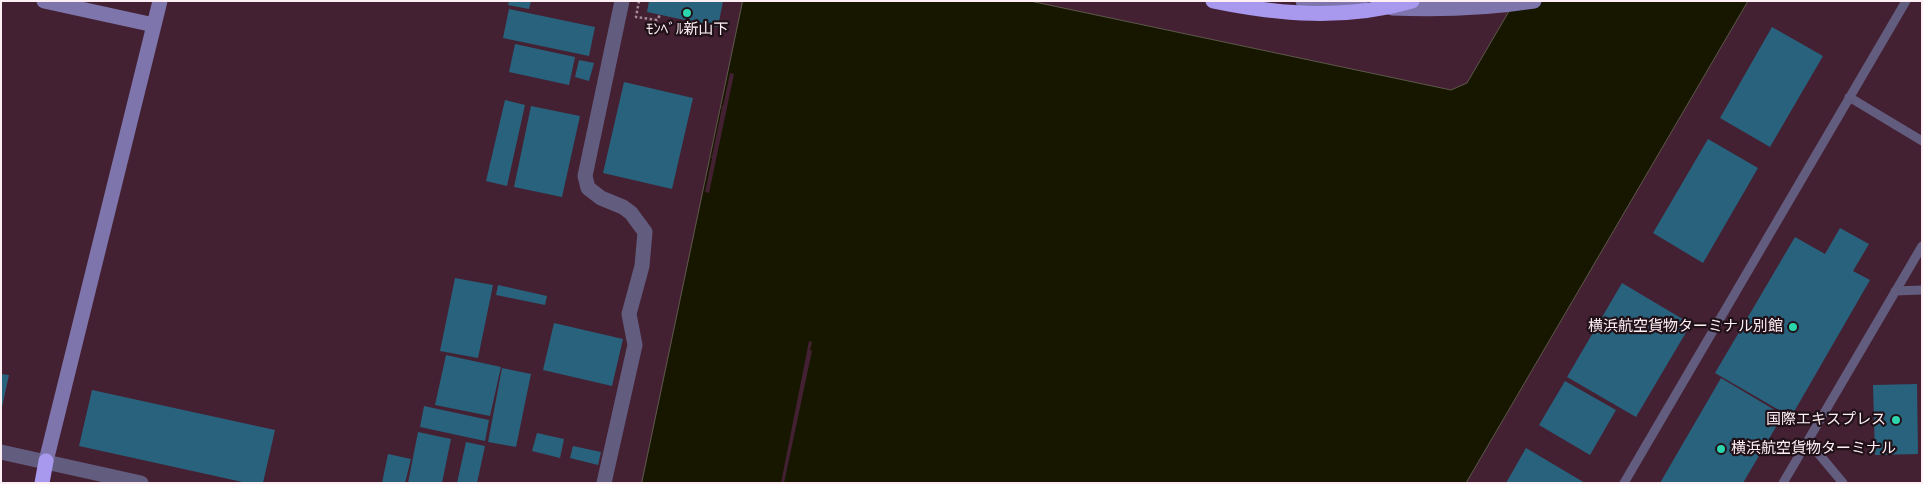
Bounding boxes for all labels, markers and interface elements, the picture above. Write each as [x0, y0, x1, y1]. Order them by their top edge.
marker: ﾓﾝﾍﾞﾙ新山下 [681, 7, 693, 19]
place label: ﾓﾝﾍﾞﾙ新山下 [646, 21, 728, 39]
place label: 横浜航空貨物ターミナル別館 [1588, 318, 1783, 336]
marker: 横浜航空貨物ターミナル別館 [1787, 321, 1799, 333]
place label: 国際エキスプレス [1766, 411, 1886, 429]
marker: 国際エキスプレス [1890, 414, 1902, 426]
place label: 横浜航空貨物ターミナル [1731, 440, 1896, 458]
marker: 横浜航空貨物ターミナル [1715, 443, 1727, 455]

